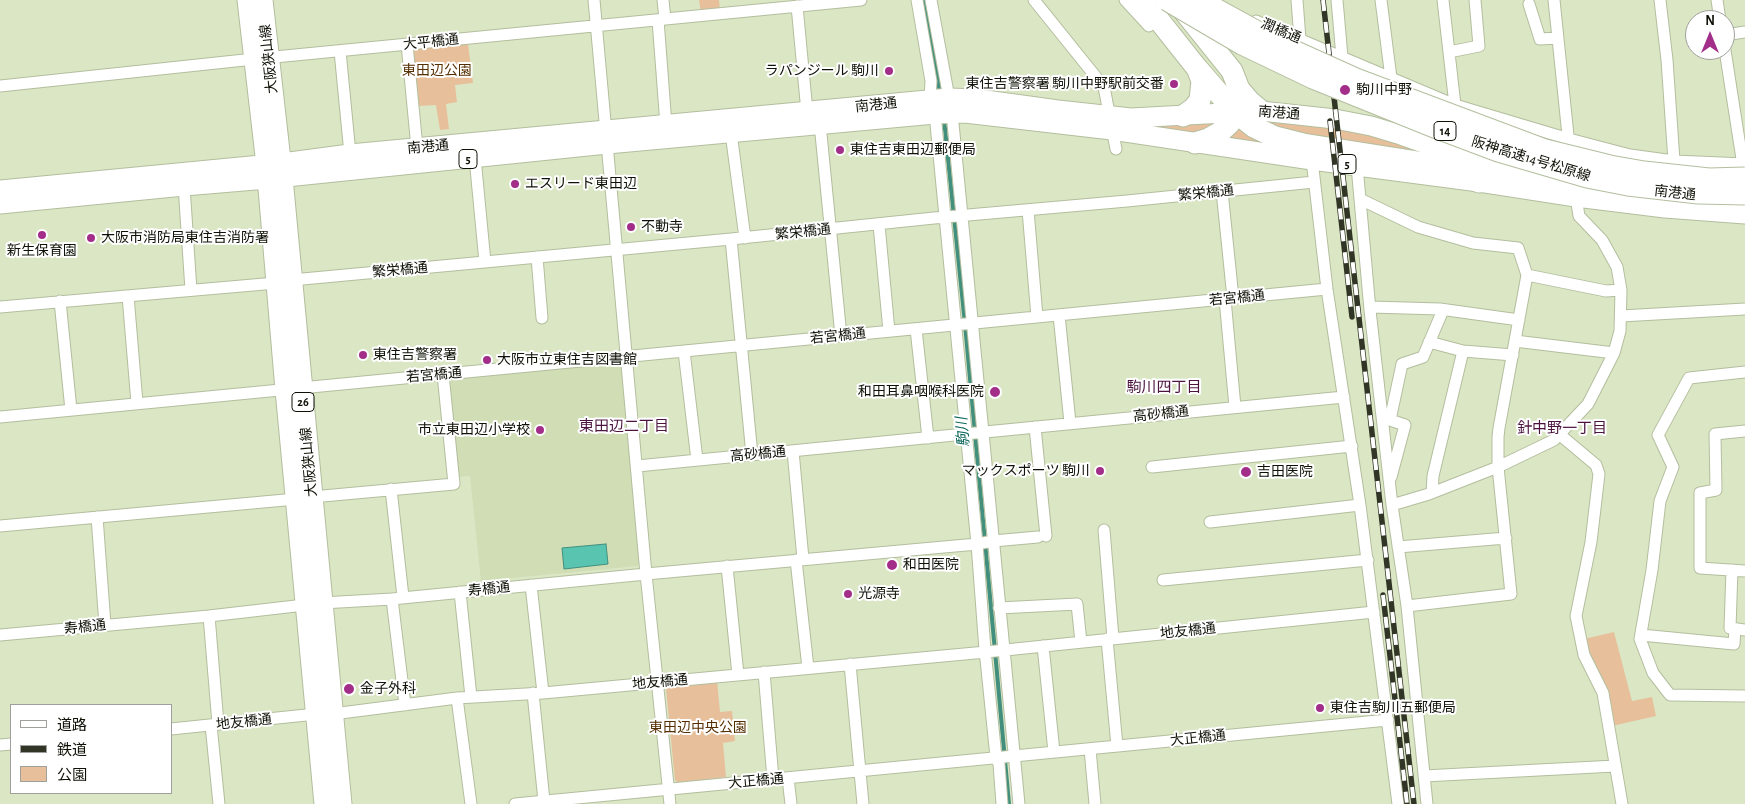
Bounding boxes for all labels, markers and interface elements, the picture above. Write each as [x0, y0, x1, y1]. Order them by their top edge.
north arrow [1685, 10, 1735, 60]
text: N [1705, 14, 1715, 28]
street label: 潤橋通 [1258, 15, 1304, 47]
street label: 大阪狭山線 [257, 23, 281, 95]
street label: 大平橋通 [402, 31, 460, 53]
park label: 東田辺公園 [402, 63, 472, 79]
place label: ラパンジール 駒川 [765, 63, 879, 79]
marker: ラパンジール 駒川 [883, 65, 895, 77]
place label: 東住吉警察署 駒川中野駅前交番 [966, 76, 1164, 92]
marker: 東住吉警察署 駒川中野駅前交番 [1168, 78, 1180, 90]
place label: 駒川中野 [1356, 82, 1412, 98]
marker: 駒川中野 [1338, 83, 1352, 97]
street label: 南港通 [854, 94, 898, 116]
street label: 南港通 [1257, 103, 1301, 123]
road number: 14 [1434, 122, 1456, 140]
street label: 阪神高速14号松原線 [1469, 133, 1593, 185]
street label: 南港通 [406, 137, 450, 157]
place label: 東住吉東田辺郵便局 [850, 142, 976, 158]
marker: 東住吉東田辺郵便局 [834, 144, 846, 156]
road number: 5 [459, 150, 477, 168]
road number: 5 [1338, 154, 1356, 173]
place label: エスリード東田辺 [525, 176, 637, 192]
marker: エスリード東田辺 [509, 178, 521, 190]
street label: 繁栄橋通 [1177, 182, 1235, 204]
street label: 南港通 [1653, 182, 1697, 204]
place label: 不動寺 [641, 219, 683, 235]
marker: 不動寺 [625, 221, 637, 233]
street label: 繁栄橋通 [774, 221, 832, 243]
marker: 新生保育園 [36, 229, 48, 241]
place label: 大阪市消防局東住吉消防署 [101, 230, 269, 246]
marker: 大阪市消防局東住吉消防署 [85, 232, 97, 244]
place label: 新生保育園 [7, 243, 77, 259]
street label: 繁栄橋通 [371, 259, 429, 281]
street label: 若宮橋通 [1208, 287, 1266, 309]
street label: 若宮橋通 [809, 325, 867, 347]
place label: 東住吉警察署 [373, 347, 457, 363]
marker: 東住吉警察署 [357, 349, 369, 361]
place label: 大阪市立東住吉図書館 [497, 352, 637, 368]
marker: 大阪市立東住吉図書館 [481, 354, 493, 366]
street label: 若宮橋通 [405, 364, 463, 386]
district label: 駒川四丁目 [1127, 378, 1201, 396]
place label: 和田耳鼻咽喉科医院 [858, 384, 984, 400]
marker: 和田耳鼻咽喉科医院 [988, 385, 1002, 399]
road number: 26 [292, 392, 314, 412]
street label: 高砂橋通 [1132, 403, 1190, 425]
water label: 駒川 [953, 416, 973, 448]
district label: 東田辺二丁目 [579, 417, 669, 435]
district label: 針中野一丁目 [1517, 419, 1607, 437]
place label: 市立東田辺小学校 [418, 422, 530, 438]
marker: 市立東田辺小学校 [534, 424, 546, 436]
street label: 大阪狭山線 [298, 426, 320, 498]
street label: 高砂橋通 [729, 443, 787, 465]
place label: マックスポーツ 駒川 [962, 463, 1090, 479]
place label: 吉田医院 [1257, 464, 1313, 480]
marker: マックスポーツ 駒川 [1094, 465, 1106, 477]
marker: 吉田医院 [1239, 465, 1253, 479]
place label: 和田医院 [903, 557, 959, 573]
marker: 和田医院 [885, 558, 899, 572]
street label: 寿橋通 [467, 578, 511, 600]
place label: 光源寺 [858, 586, 900, 602]
marker: 光源寺 [842, 588, 854, 600]
street label: 寿橋通 [63, 616, 107, 638]
street label: 地友橋通 [1159, 620, 1217, 642]
street label: 地友橋通 [631, 671, 689, 693]
place label: 金子外科 [360, 681, 416, 697]
marker: 金子外科 [342, 682, 356, 696]
place label: 東住吉駒川五郵便局 [1330, 700, 1456, 716]
marker: 東住吉駒川五郵便局 [1314, 702, 1326, 714]
legend [10, 704, 172, 794]
street label: 地友橋通 [215, 711, 273, 733]
text: 道路 [57, 718, 87, 733]
park label: 東田辺中央公園 [649, 720, 747, 736]
street label: 大正橋通 [1169, 727, 1227, 749]
text: 鉄道 [57, 743, 87, 758]
text: 公園 [57, 768, 87, 783]
street label: 大正橋通 [727, 770, 785, 792]

